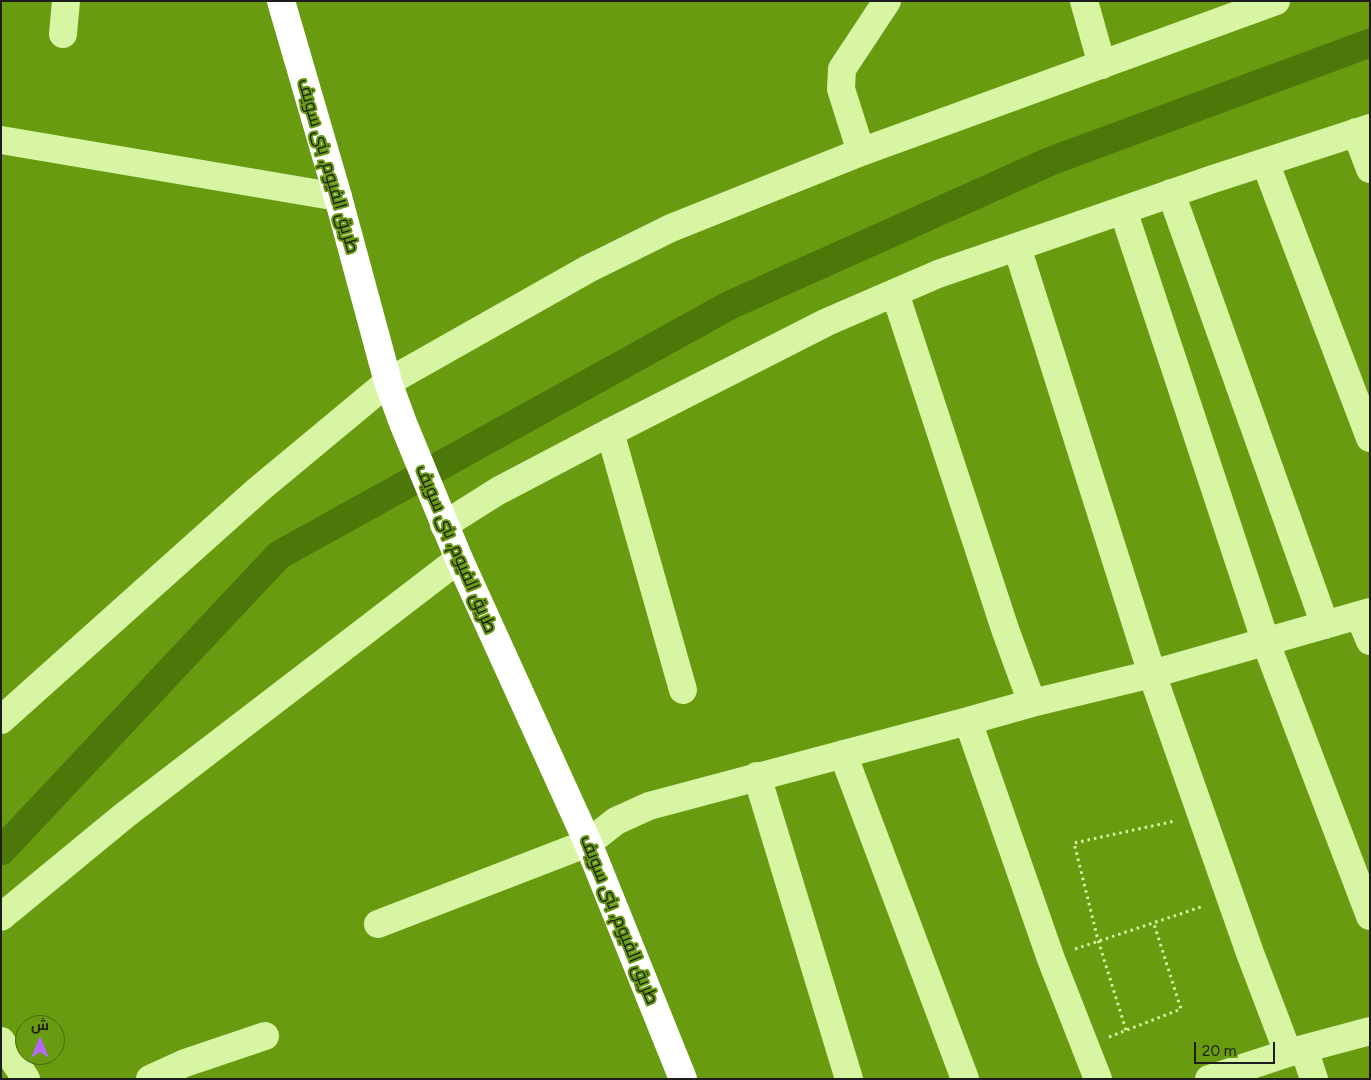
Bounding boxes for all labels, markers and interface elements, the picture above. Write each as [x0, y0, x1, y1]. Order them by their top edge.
street label: طريق الفيوم, بنى سويف [293, 76, 363, 256]
street label: طريق الفيوم, بنى سويف [411, 462, 501, 636]
street label: طريق الفيوم, بنى سويف [575, 832, 663, 1008]
north arrow [15, 1015, 65, 1065]
text: ش [31, 1017, 49, 1034]
scale bar [1196, 1032, 1277, 1064]
text: 20 m [1202, 1042, 1236, 1060]

